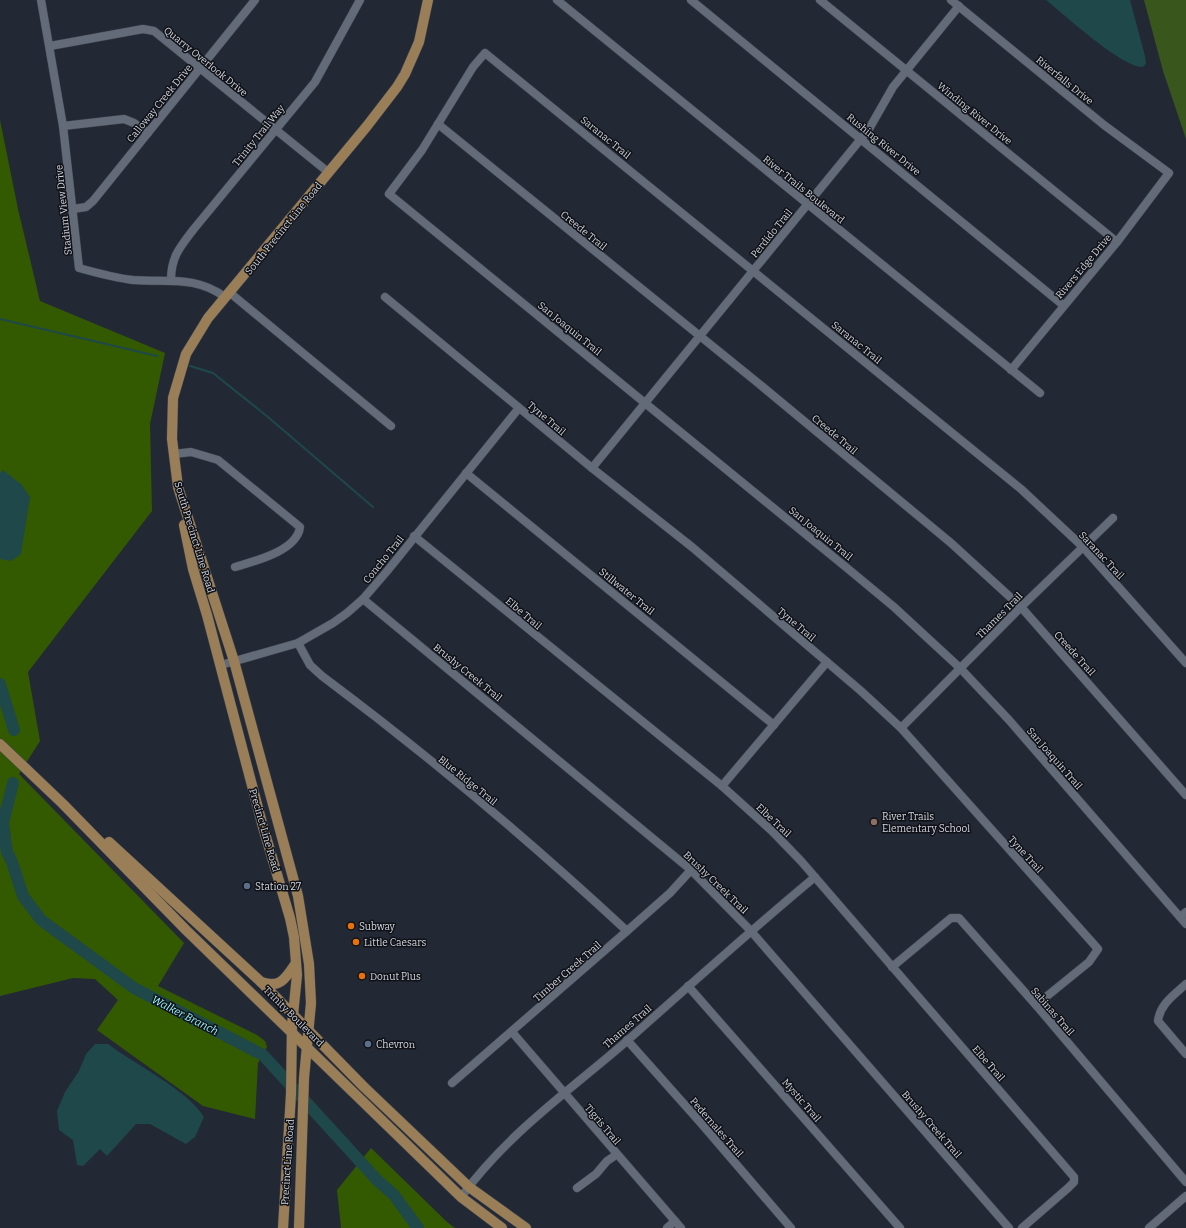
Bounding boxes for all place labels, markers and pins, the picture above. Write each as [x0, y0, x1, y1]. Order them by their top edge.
place label: River Trails Elementary School [882, 811, 970, 835]
marker: River Trails Elementary School [869, 817, 879, 827]
marker: Station 27 [242, 881, 252, 891]
place label: Station 27 [255, 881, 301, 893]
marker: Subway [346, 921, 356, 931]
place label: Subway [359, 921, 396, 933]
marker: Little Caesars [351, 937, 361, 947]
place label: Little Caesars [364, 937, 427, 949]
marker: Donut Plus [357, 971, 367, 981]
place label: Donut Plus [370, 971, 421, 983]
marker: Chevron [363, 1039, 373, 1049]
place label: Chevron [376, 1039, 416, 1051]

